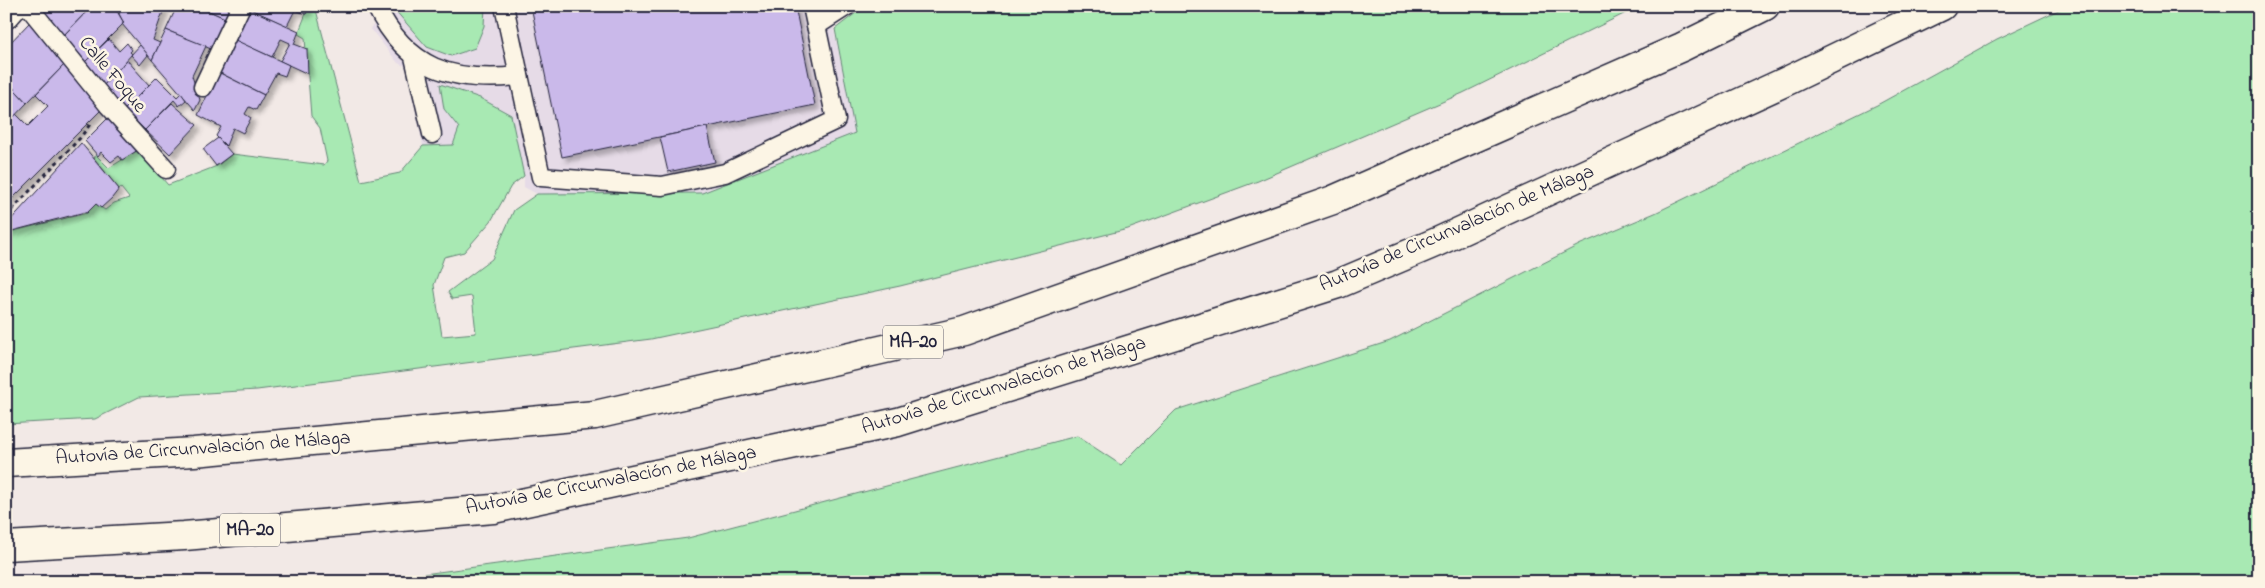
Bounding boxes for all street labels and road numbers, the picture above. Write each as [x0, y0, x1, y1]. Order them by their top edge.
street label: Calle Foque [71, 30, 153, 120]
street label: Autovía de Circunvalación de Málaga [1315, 158, 1599, 301]
road number: MA-20 [883, 326, 943, 358]
street label: Autovía de Circunvalación de Málaga [858, 329, 1150, 444]
street label: Autovía de Circunvalación de Málaga [54, 424, 352, 475]
street label: Autovía de Circunvalación de Málaga [463, 439, 759, 524]
road number: MA-20 [220, 514, 280, 546]

